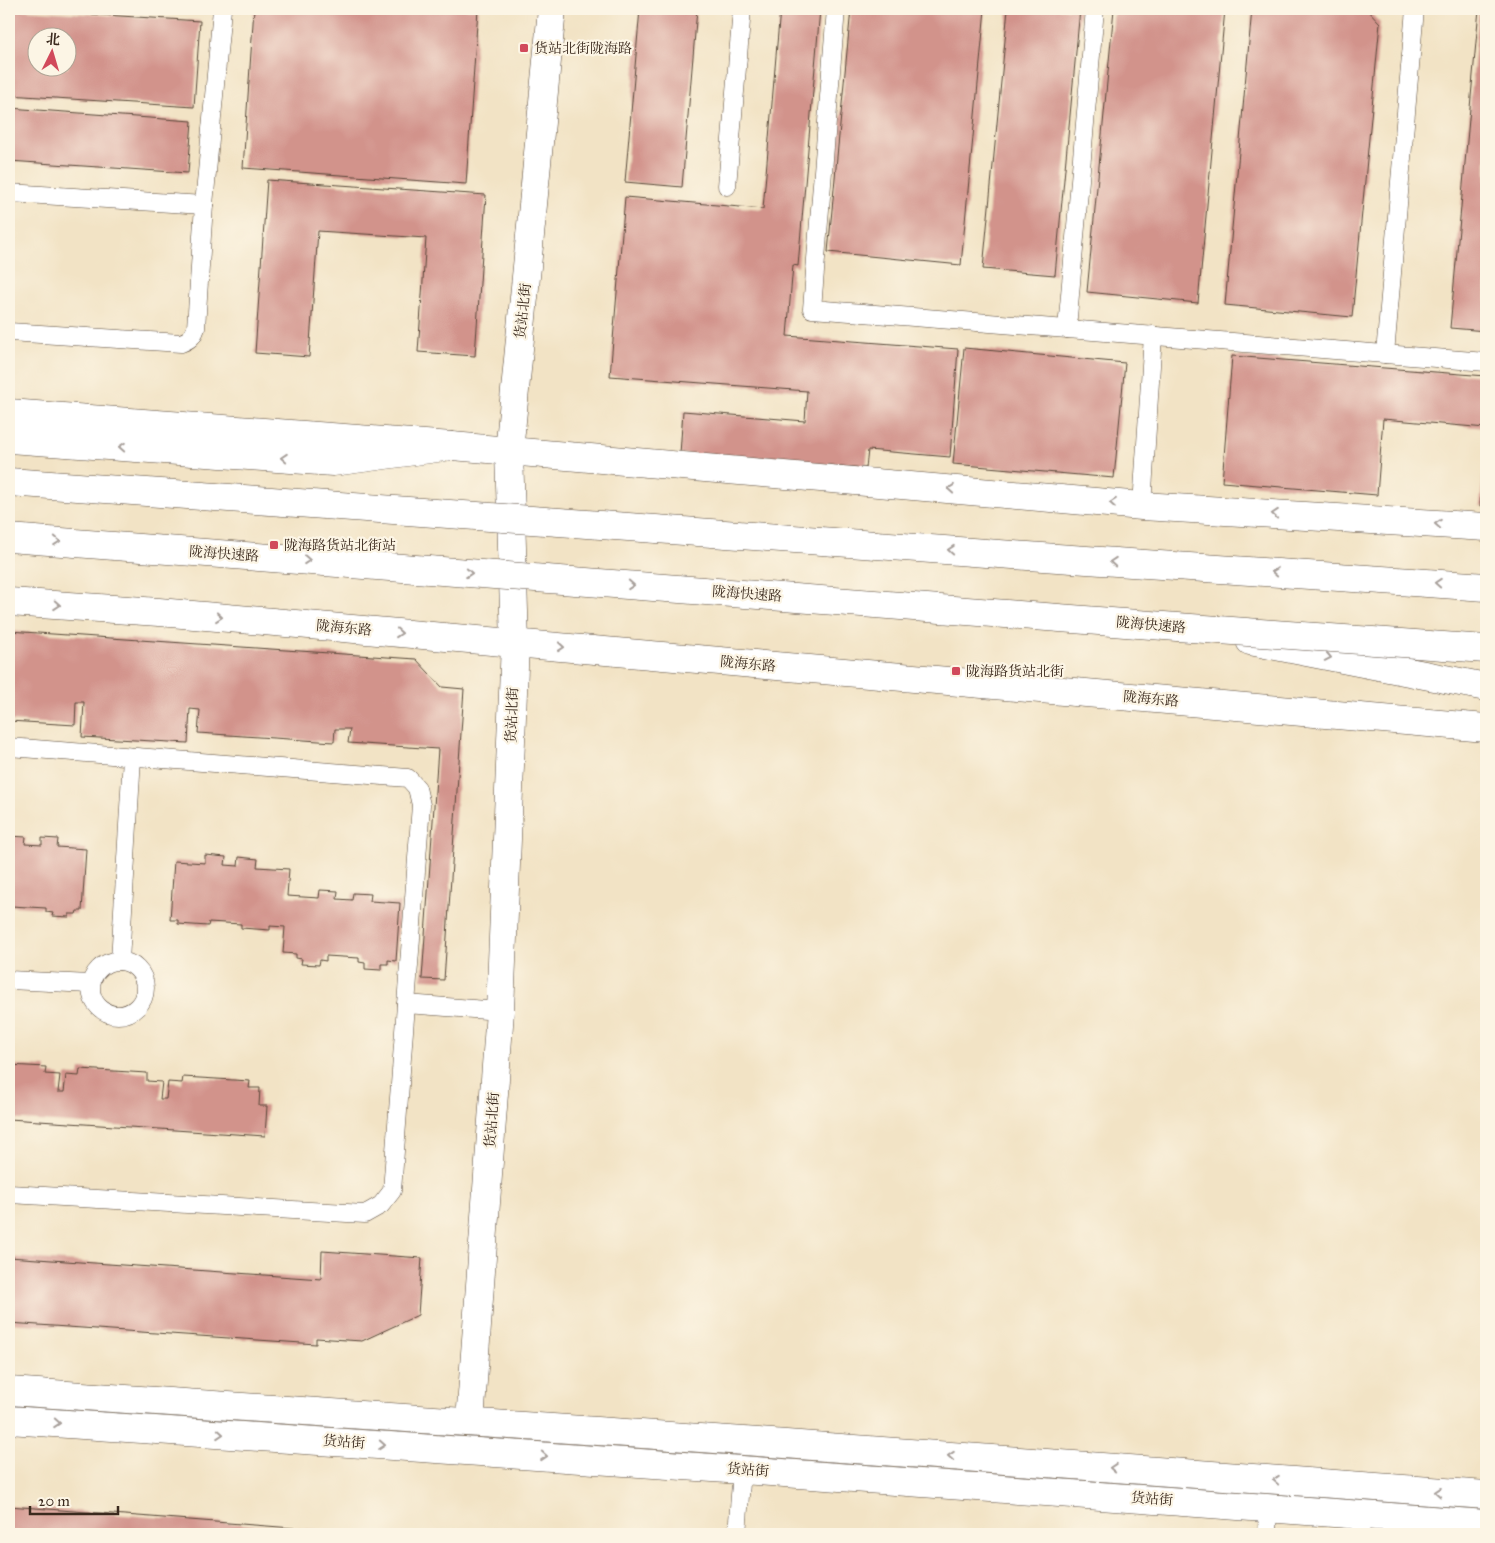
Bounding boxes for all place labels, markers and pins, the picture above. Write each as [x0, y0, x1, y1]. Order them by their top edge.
place label: 货站北街陇海路 [534, 40, 632, 57]
marker: 货站北街陇海路 [518, 42, 530, 54]
place label: 陇海路货站北街站 [284, 537, 396, 554]
marker: 陇海路货站北街站 [268, 539, 280, 551]
place label: 陇海路货站北街 [966, 663, 1064, 680]
marker: 陇海路货站北街 [950, 665, 962, 677]

